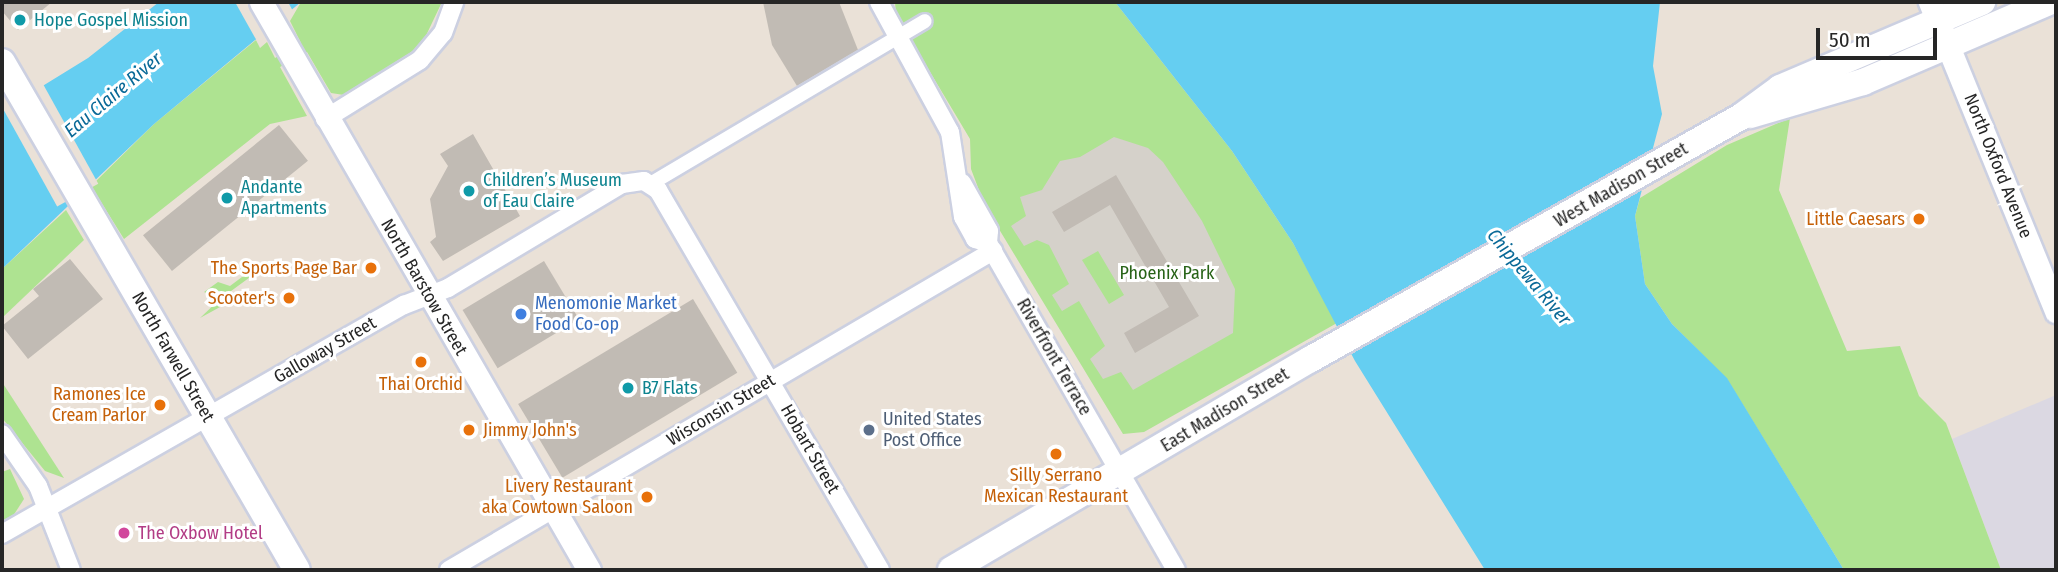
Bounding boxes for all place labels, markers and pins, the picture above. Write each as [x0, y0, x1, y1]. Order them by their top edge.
place label: Hope Gospel Mission [34, 9, 188, 31]
marker: Hope Gospel Mission [12, 12, 28, 28]
place label: Children’s Museum of Eau Claire [483, 170, 622, 212]
place label: Andante Apartments [241, 177, 327, 220]
marker: Children’s Museum of Eau Claire [461, 183, 477, 199]
marker: Andante Apartments [219, 190, 235, 206]
place label: Little Caesars [1806, 208, 1905, 230]
marker: Little Caesars [1911, 211, 1927, 227]
place label: The Sports Page Bar [211, 257, 357, 279]
marker: The Sports Page Bar [363, 260, 379, 276]
place label: Scooter's [208, 287, 275, 309]
marker: Scooter's [281, 290, 297, 306]
place label: Menomonie Market Food Co-op [535, 293, 677, 336]
marker: Menomonie Market Food Co-op [513, 306, 529, 322]
marker: Thai Orchid [413, 354, 429, 370]
place label: Thai Orchid [379, 373, 463, 395]
place label: B7 Flats [642, 377, 698, 399]
marker: B7 Flats [620, 380, 636, 396]
place label: Ramones Ice Cream Parlor [52, 384, 146, 426]
marker: Ramones Ice Cream Parlor [152, 397, 168, 413]
place label: United States Post Office [883, 409, 982, 452]
place label: Jimmy John's [483, 419, 577, 441]
marker: Jimmy John's [461, 422, 477, 438]
marker: United States Post Office [861, 422, 877, 438]
marker: Silly Serrano Mexican Restaurant [1048, 446, 1064, 462]
place label: Silly Serrano Mexican Restaurant [984, 465, 1128, 508]
place label: Livery Restaurant aka Cowtown Saloon [482, 476, 633, 518]
marker: Livery Restaurant aka Cowtown Saloon [639, 489, 655, 505]
place label: The Oxbow Hotel [138, 522, 263, 544]
marker: The Oxbow Hotel [116, 525, 132, 541]

